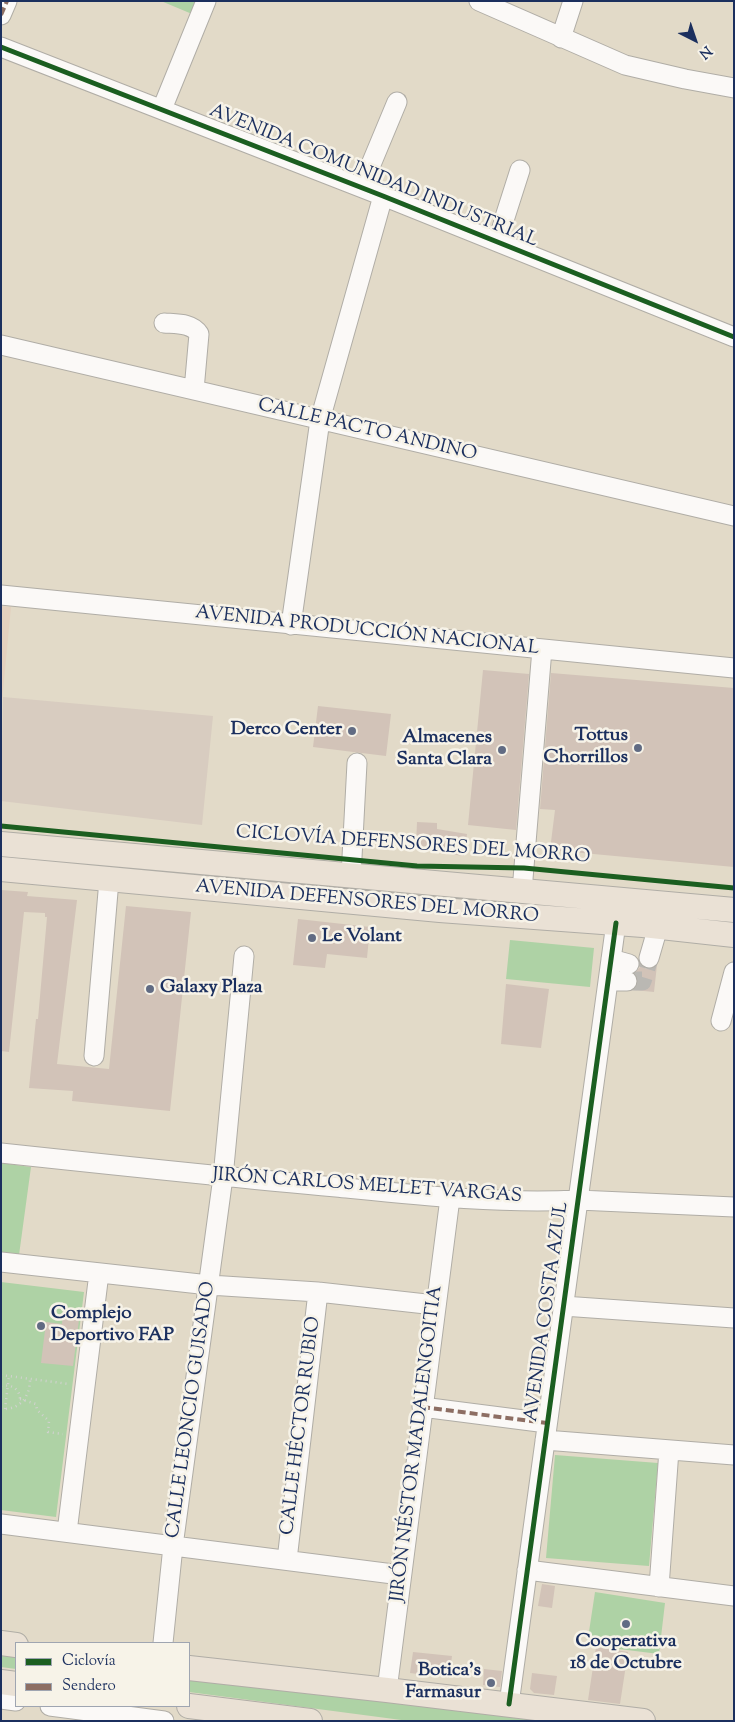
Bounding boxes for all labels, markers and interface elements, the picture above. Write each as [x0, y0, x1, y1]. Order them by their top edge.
north arrow [670, 15, 720, 65]
text: N [694, 40, 716, 63]
street label: AVENIDA COMUNIDAD INDUSTRIAL [205, 100, 541, 254]
street label: CALLE PACTO ANDINO [255, 395, 479, 467]
street label: AVENIDA PRODUCCIÓN NACIONAL [194, 603, 540, 661]
place label: Derco Center [231, 720, 342, 742]
marker: Derco Center [346, 725, 358, 737]
place label: Tottus Chorrillos [543, 726, 628, 770]
place label: Almacenes Santa Clara [397, 728, 492, 772]
marker: Tottus Chorrillos [632, 742, 644, 754]
marker: Almacenes Santa Clara [496, 744, 508, 756]
street label: CICLOVÍA DEFENSORES DEL MORRO [235, 822, 591, 870]
street label: AVENIDA DEFENSORES DEL MORRO [194, 877, 540, 929]
place label: Le Volant [322, 927, 402, 949]
marker: Le Volant [306, 932, 318, 944]
place label: Galaxy Plaza [160, 978, 263, 1000]
marker: Galaxy Plaza [144, 983, 156, 995]
street label: JIRÓN CARLOS MELLET VARGAS [211, 1165, 523, 1209]
street label: AVENIDA COSTA AZUL [521, 1201, 575, 1423]
street label: CALLE LEONCIO GUISADO [163, 1280, 221, 1540]
street label: JIRÓN NÉSTOR MADALENGOITIA [387, 1284, 449, 1604]
place label: Complejo Deportivo FAP [51, 1304, 174, 1348]
street label: CALLE HÉCTOR RUBIO [277, 1315, 327, 1537]
marker: Complejo Deportivo FAP [35, 1320, 47, 1332]
marker: Cooperativa 18 de Octubre [620, 1618, 632, 1630]
place label: Cooperativa 18 de Octubre [570, 1632, 682, 1676]
legend [15, 1642, 190, 1707]
text: Ciclovía [62, 1651, 116, 1672]
place label: Botica's Farmasur [405, 1661, 481, 1705]
text: Sendero [62, 1676, 116, 1697]
marker: Botica's Farmasur [485, 1677, 497, 1689]

